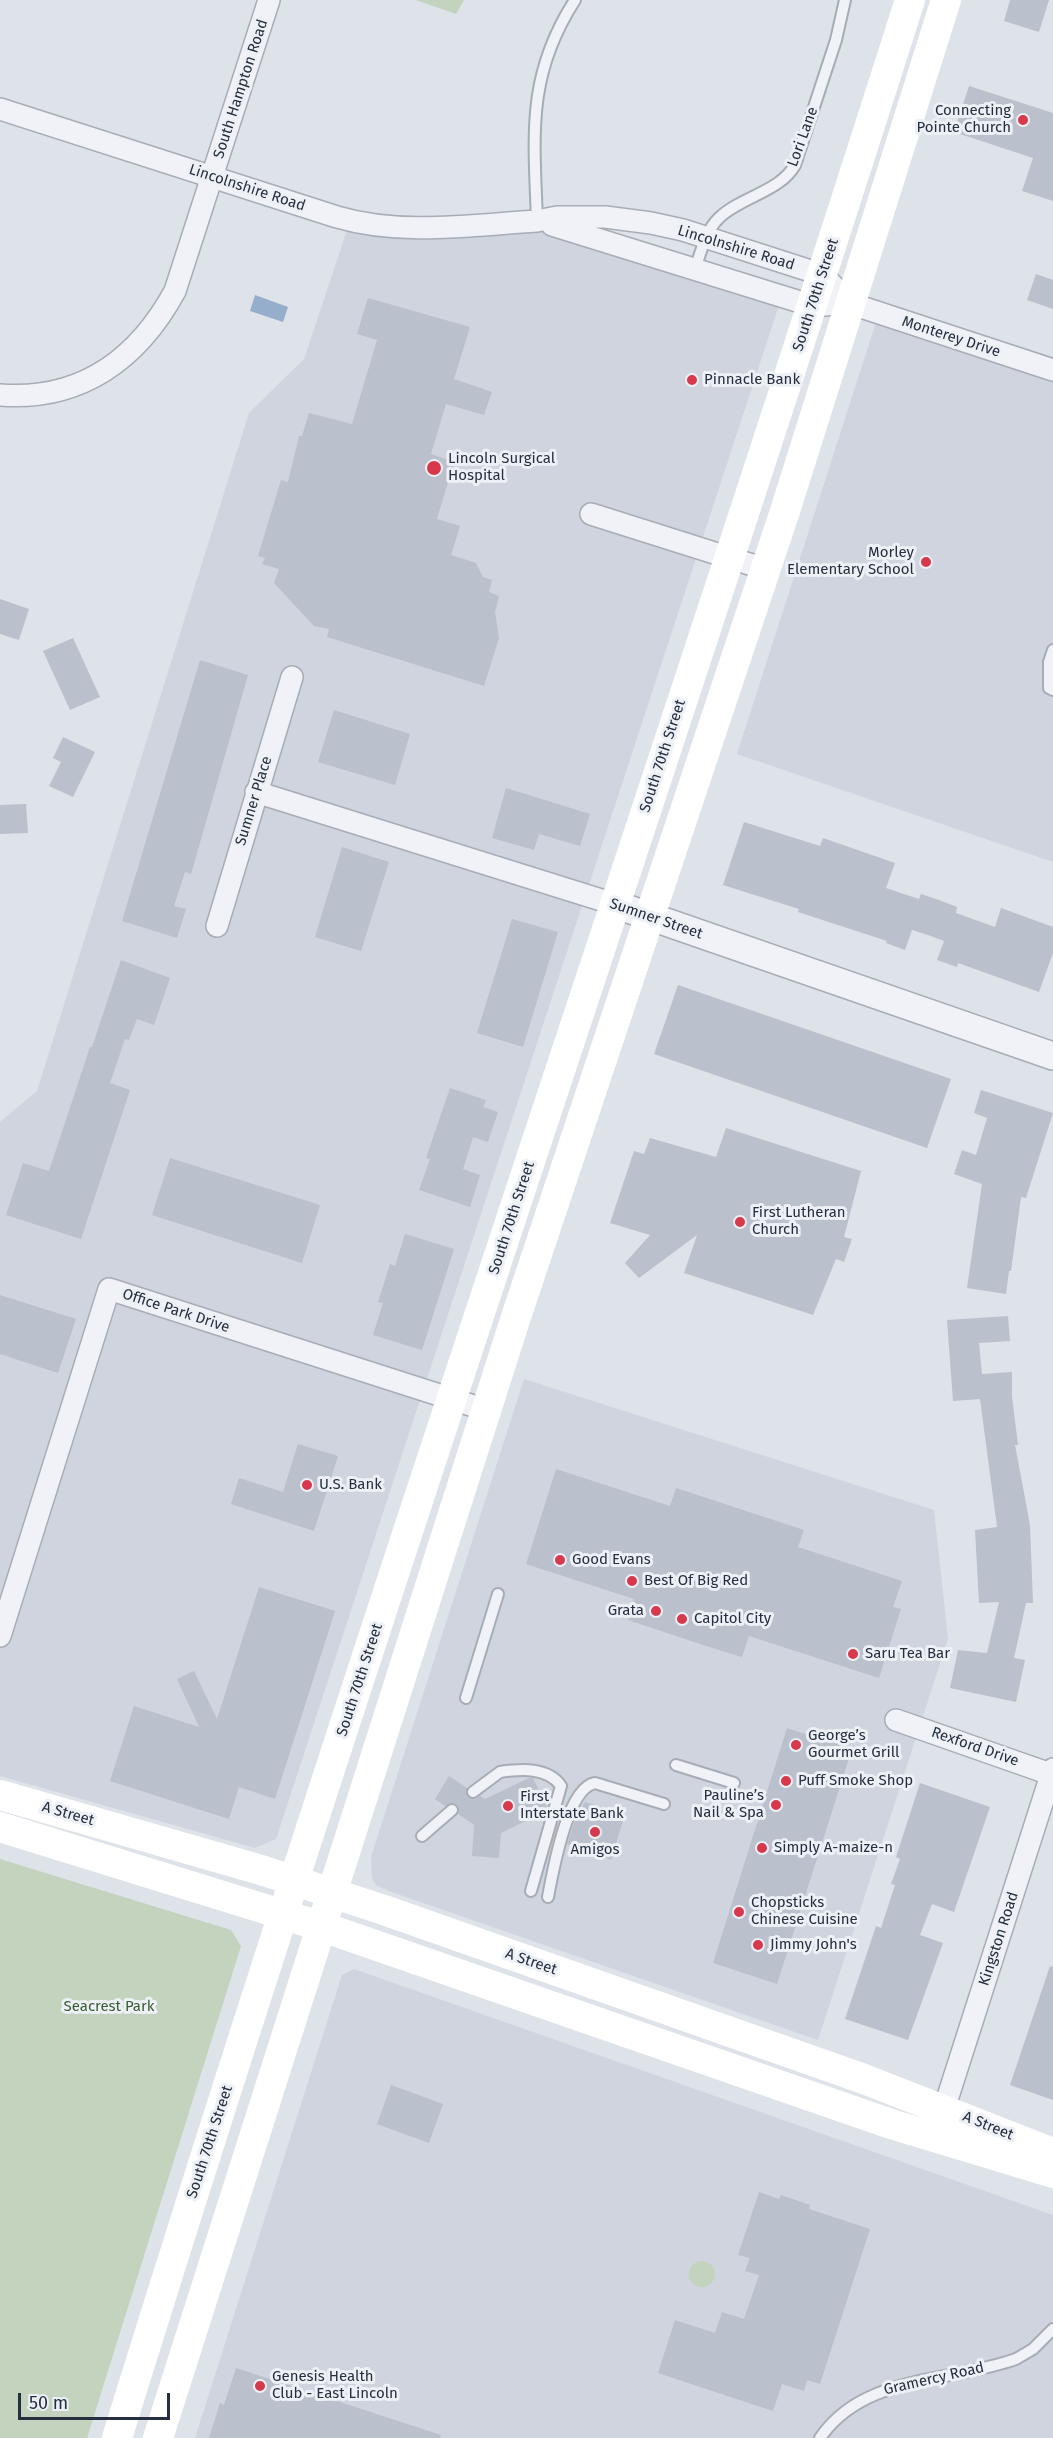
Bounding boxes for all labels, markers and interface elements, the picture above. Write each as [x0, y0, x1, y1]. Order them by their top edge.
street label: South Hampton Road [210, 17, 272, 161]
place label: Connecting Pointe Church [917, 102, 1011, 137]
street label: Lori Lane [784, 105, 822, 169]
marker: Connecting Pointe Church [1016, 113, 1030, 127]
street label: Lincolnshire Road [186, 161, 308, 215]
street label: Lincolnshire Road [675, 222, 797, 274]
street label: South 70th Street [789, 236, 843, 354]
street label: Monterey Drive [899, 313, 1003, 361]
place label: Pinnacle Bank [704, 371, 800, 389]
marker: Pinnacle Bank [685, 373, 699, 387]
place label: Lincoln Surgical Hospital [448, 450, 555, 485]
marker: Lincoln Surgical Hospital [425, 459, 443, 477]
place label: Morley Elementary School [787, 544, 914, 579]
marker: Morley Elementary School [919, 555, 933, 569]
street label: South 70th Street [636, 697, 690, 815]
street label: Sumner Place [232, 754, 276, 848]
street label: Sumner Street [607, 895, 705, 943]
street label: South 70th Street [485, 1159, 539, 1277]
place label: First Lutheran Church [752, 1204, 846, 1239]
marker: First Lutheran Church [733, 1215, 747, 1229]
street label: Office Park Drive [120, 1285, 232, 1337]
place label: U.S. Bank [319, 1476, 382, 1494]
marker: U.S. Bank [300, 1478, 314, 1492]
place label: Good Evans [572, 1551, 651, 1569]
marker: Good Evans [553, 1553, 567, 1567]
place label: Best Of Big Red [644, 1572, 748, 1590]
marker: Best Of Big Red [625, 1574, 639, 1588]
place label: Grata [608, 1602, 644, 1620]
marker: Grata [649, 1604, 663, 1618]
place label: Capitol City [694, 1610, 771, 1628]
marker: Capitol City [675, 1612, 689, 1626]
street label: South 70th Street [333, 1621, 387, 1739]
place label: Saru Tea Bar [865, 1645, 950, 1663]
marker: Saru Tea Bar [846, 1647, 860, 1661]
street label: Rexford Drive [929, 1724, 1021, 1770]
place label: George’s Gourmet Grill [808, 1727, 899, 1762]
marker: George’s Gourmet Grill [789, 1738, 803, 1752]
place label: Puff Smoke Shop [798, 1772, 913, 1790]
marker: Puff Smoke Shop [779, 1774, 793, 1788]
place label: Pauline’s Nail & Spa [693, 1787, 764, 1822]
place label: First Interstate Bank [520, 1788, 624, 1823]
street label: A Street [40, 1798, 96, 1830]
marker: Pauline’s Nail & Spa [769, 1798, 783, 1812]
marker: First Interstate Bank [501, 1799, 515, 1813]
marker: Amigos [588, 1825, 602, 1839]
place label: Simply A-maize-n [774, 1839, 893, 1857]
place label: Amigos [570, 1841, 620, 1859]
marker: Simply A-maize-n [755, 1841, 769, 1855]
street label: Kingston Road [975, 1890, 1023, 1988]
place label: Chopsticks Chinese Cuisine [751, 1894, 858, 1929]
marker: Chopsticks Chinese Cuisine [732, 1905, 746, 1919]
place label: Jimmy John's [770, 1936, 857, 1954]
marker: Jimmy John's [751, 1938, 765, 1952]
street label: A Street [503, 1945, 559, 1979]
park label: Seacrest Park [64, 1998, 154, 2016]
street label: South 70th Street [183, 2083, 237, 2201]
street label: A Street [960, 2108, 1016, 2144]
street label: Gramercy Road [882, 2359, 986, 2399]
place label: Genesis Health Club - East Lincoln [272, 2368, 398, 2403]
marker: Genesis Health Club - East Lincoln [253, 2379, 267, 2393]
scale bar [21, 2381, 172, 2419]
text: 50 m [29, 2392, 68, 2414]

